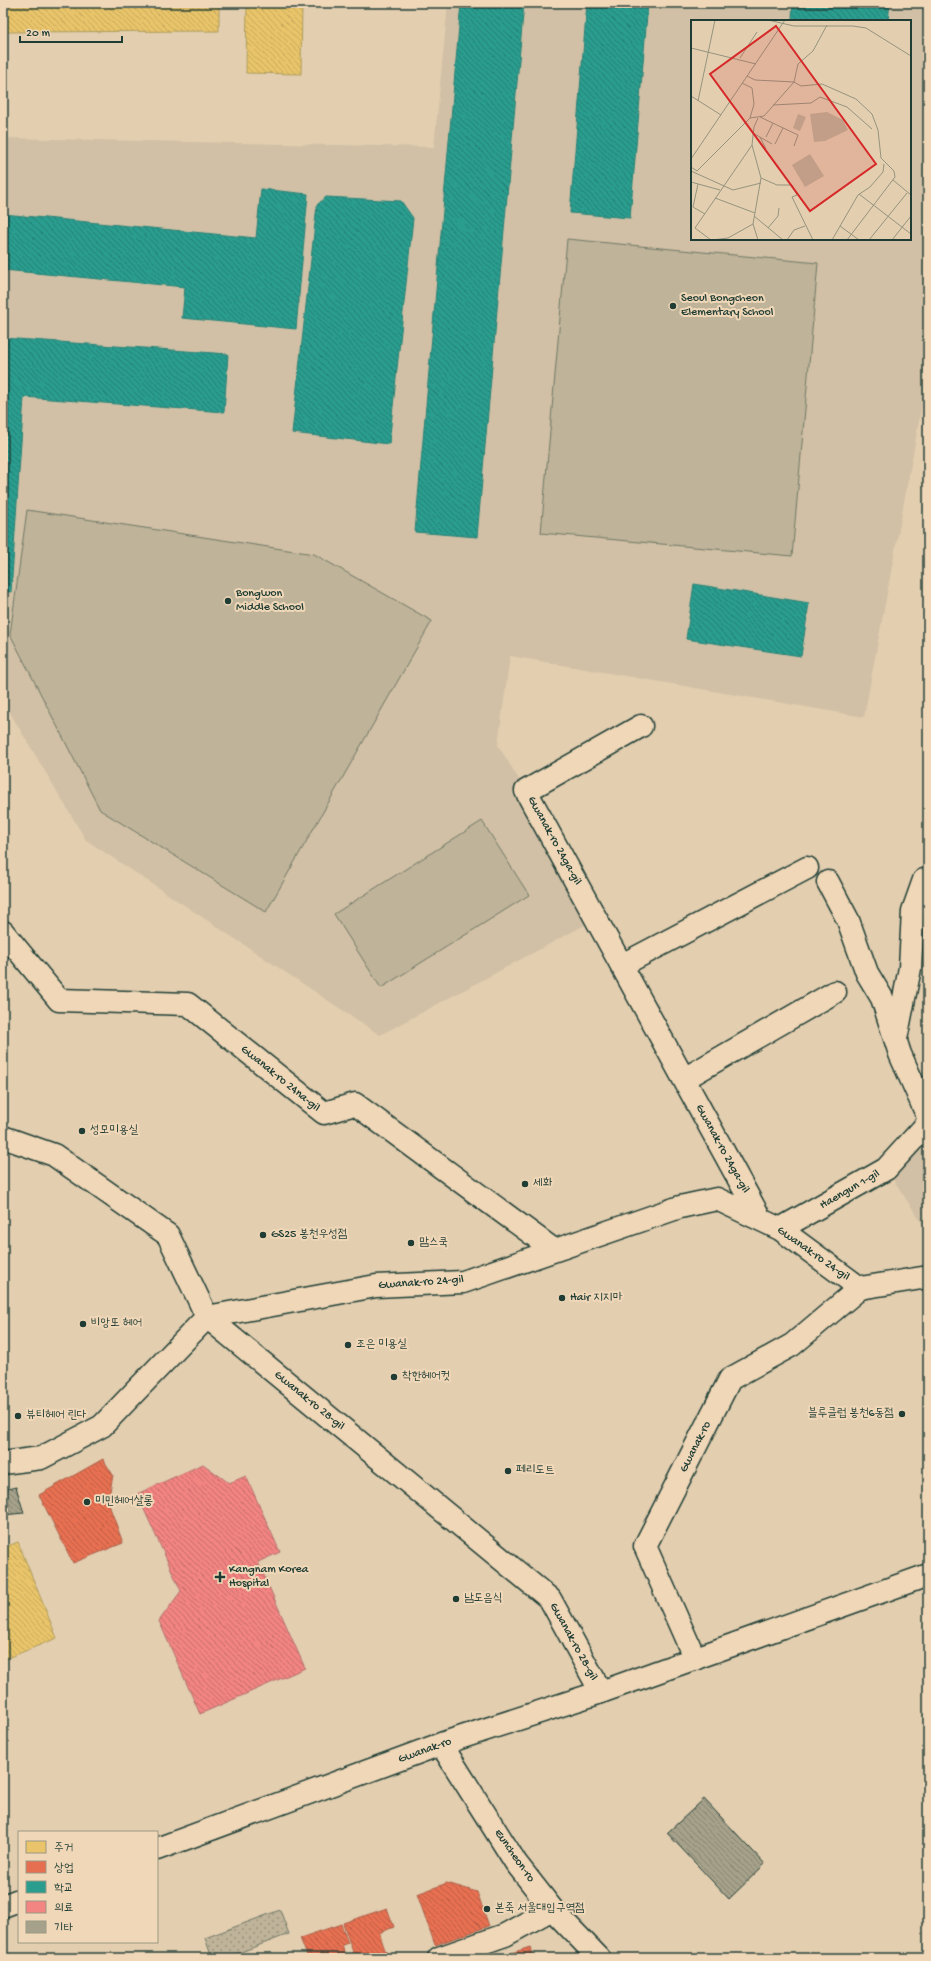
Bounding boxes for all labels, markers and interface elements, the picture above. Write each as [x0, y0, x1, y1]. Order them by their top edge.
scale bar [20, 18, 122, 44]
inset map [691, 20, 911, 240]
text: 20 m [26, 27, 51, 41]
place label: Seoul Bongcheon Elementary School [681, 292, 774, 320]
marker: Seoul Bongcheon Elementary School [668, 301, 678, 311]
place label: Bongwon Middle School [235, 587, 304, 615]
marker: Bongwon Middle School [223, 596, 233, 606]
street label: Gwanak-ro 24ga-gil [524, 794, 584, 888]
street label: Gwanak-ro 24na-gil [237, 1043, 323, 1116]
street label: Gwanak-ro 24ga-gil [692, 1102, 752, 1196]
place label: 성모미용실 [90, 1124, 139, 1138]
marker: 성모미용실 [77, 1126, 87, 1136]
street label: Haengun 1-gil [817, 1167, 883, 1213]
place label: 세화 [533, 1177, 553, 1191]
marker: 세화 [520, 1179, 530, 1189]
street label: Gwanak-ro 24-gil [774, 1224, 852, 1285]
place label: GS25 봉천우성점 [271, 1228, 347, 1242]
marker: GS25 봉천우성점 [258, 1230, 268, 1240]
place label: 맘스쿡 [419, 1236, 448, 1250]
marker: 맘스쿡 [406, 1238, 416, 1248]
street label: Gwanak-ro 24-gil [378, 1273, 465, 1293]
place label: Hair 지지마 [570, 1291, 623, 1305]
marker: Hair 지지마 [557, 1293, 567, 1303]
place label: 비앙또 헤어 [91, 1317, 142, 1331]
marker: 비앙또 헤어 [78, 1319, 88, 1329]
place label: 조은 미용실 [356, 1338, 407, 1352]
marker: 조은 미용실 [343, 1340, 353, 1350]
street label: Gwanak-ro 28-gil [271, 1368, 347, 1434]
place label: 착한헤어컷 [402, 1370, 450, 1384]
marker: 착한헤어컷 [389, 1372, 399, 1382]
place label: 블루클럽 봉천6동점 [808, 1406, 894, 1421]
place label: 뷰티헤어 린다 [26, 1409, 87, 1423]
marker: 블루클럽 봉천6동점 [897, 1409, 907, 1419]
marker: 뷰티헤어 린다 [13, 1411, 23, 1421]
street label: Gwanak-ro [677, 1419, 715, 1475]
place label: 페리도트 [516, 1464, 555, 1478]
marker: 페리도트 [503, 1466, 513, 1476]
place label: 미민헤어살롱 [95, 1494, 153, 1509]
marker: 미민헤어살롱 [82, 1497, 92, 1507]
place label: Kangnam Korea Hospital [229, 1563, 309, 1591]
marker: Kangnam Korea Hospital [214, 1571, 226, 1583]
place label: 남도음식 [464, 1592, 503, 1606]
marker: 남도음식 [451, 1594, 461, 1604]
street label: Gwanak-ro 28-gil [546, 1601, 600, 1684]
street label: Gwanak-ro [397, 1735, 453, 1767]
street label: Euncheon-ro [491, 1827, 537, 1885]
legend [18, 1831, 158, 1943]
text: 주거 [54, 1842, 73, 1856]
text: 상업 [54, 1862, 73, 1876]
text: 학교 [54, 1882, 73, 1896]
text: 의료 [54, 1902, 73, 1916]
place label: 본죽 서울대입구역점 [495, 1902, 585, 1916]
marker: 본죽 서울대입구역점 [482, 1904, 492, 1914]
text: 기타 [54, 1922, 74, 1936]

